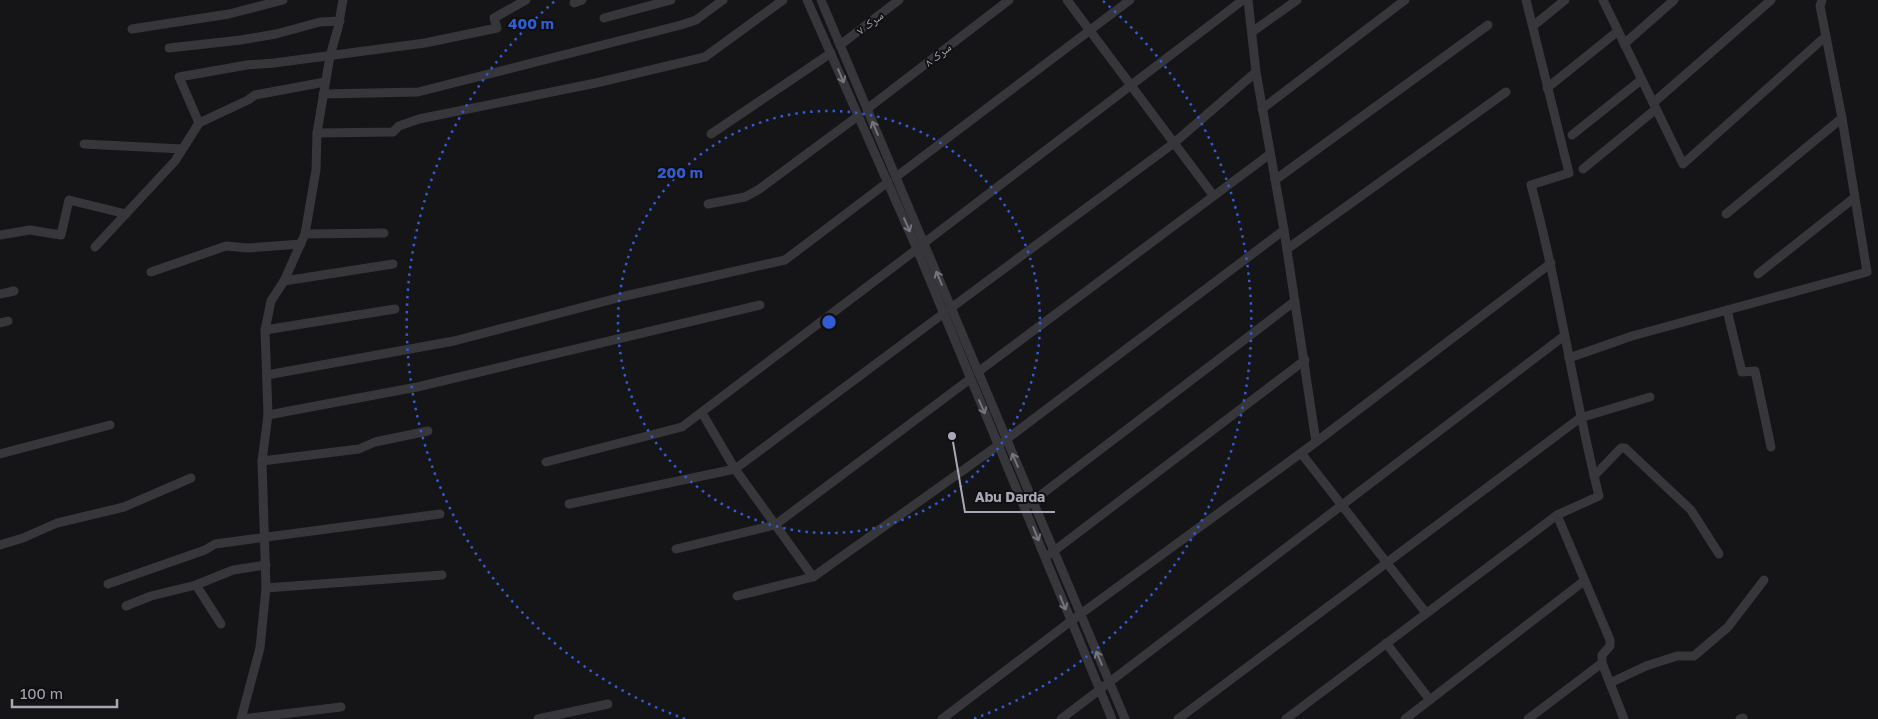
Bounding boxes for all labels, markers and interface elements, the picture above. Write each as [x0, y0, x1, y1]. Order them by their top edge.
street label: سرک ۷ [853, 8, 886, 38]
text: 400 m [508, 14, 554, 32]
street label: سرک ۸ [921, 39, 954, 70]
one-way arrow [837, 68, 847, 83]
one-way arrow [870, 121, 880, 136]
text: 200 m [657, 163, 703, 181]
one-way arrow [902, 217, 912, 232]
one-way arrow [934, 271, 943, 286]
centre of rings [820, 313, 838, 331]
one-way arrow [978, 399, 988, 414]
one-way arrow [1010, 453, 1020, 468]
callout: Abu Darda [965, 483, 1055, 512]
text: Abu Darda [975, 488, 1045, 505]
one-way arrow [1032, 526, 1041, 541]
one-way arrow [1059, 595, 1069, 610]
one-way arrow [1093, 651, 1103, 666]
scale bar [12, 676, 118, 708]
text: 100 m [20, 684, 63, 702]

